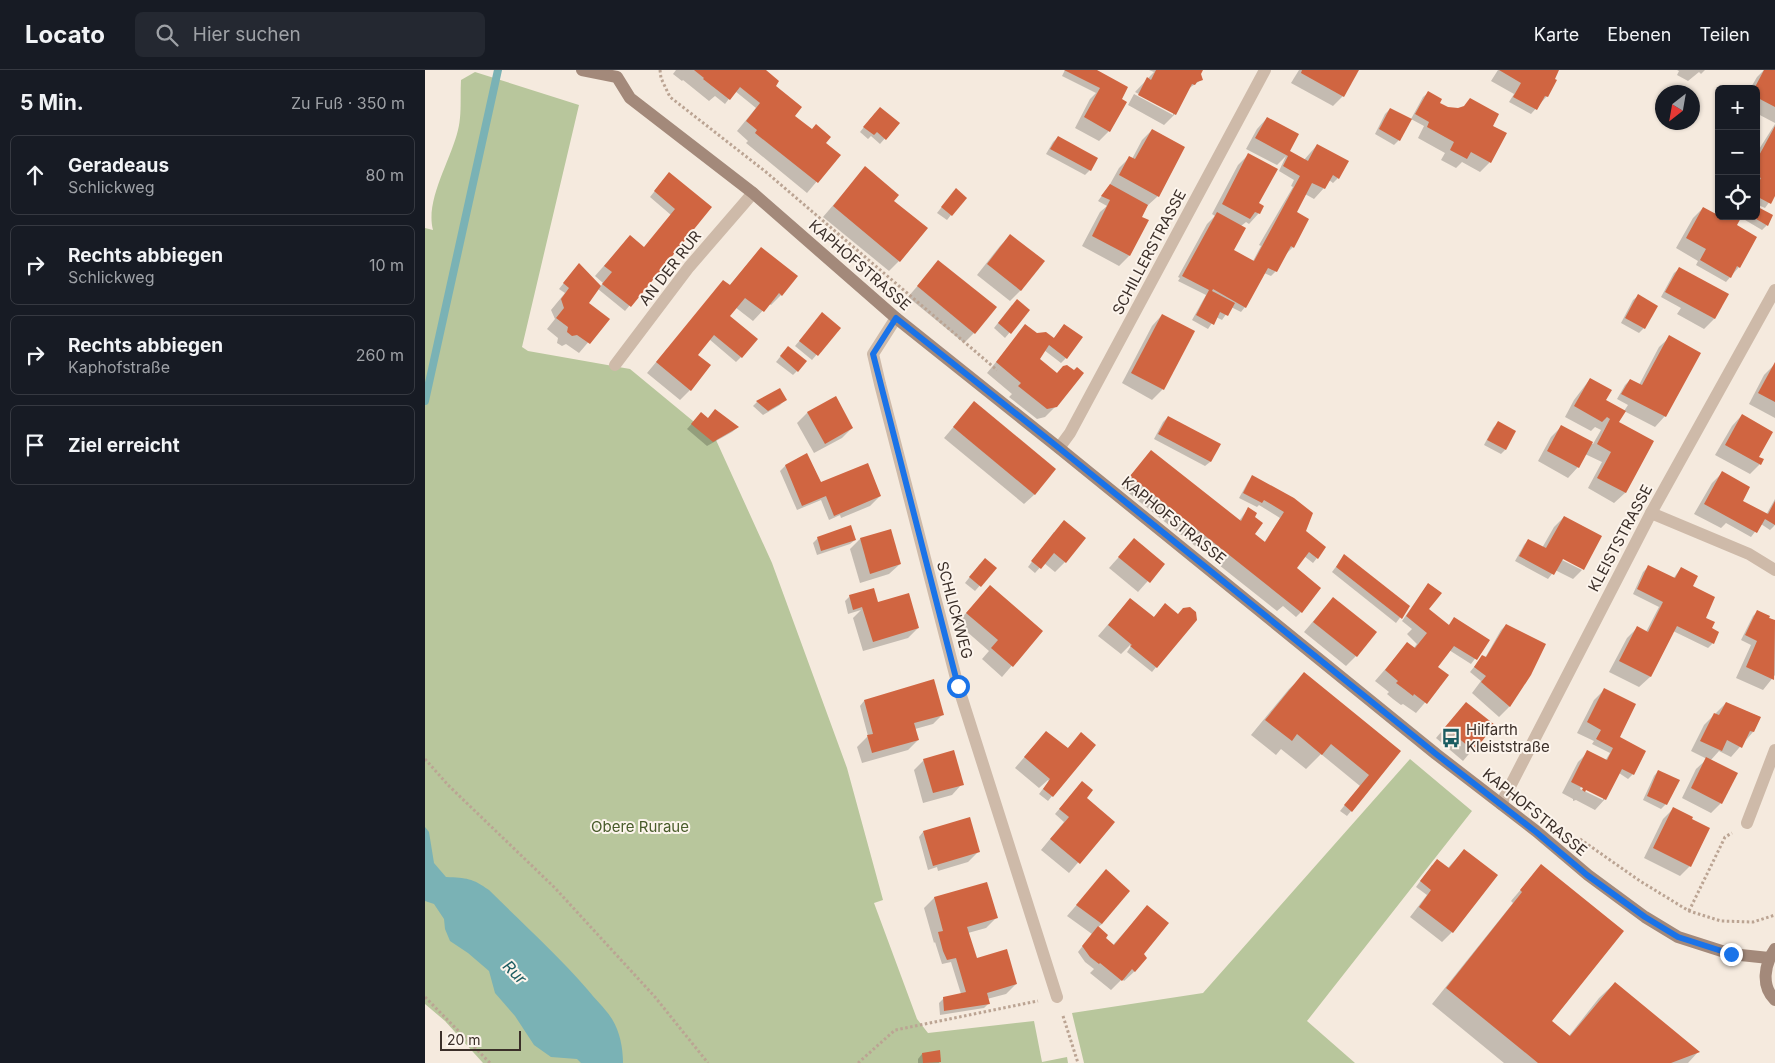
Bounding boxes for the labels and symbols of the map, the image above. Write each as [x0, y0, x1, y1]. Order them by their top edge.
north arrow [1655, 85, 1700, 130]
street label: SCHILLERSTRASSE [1108, 186, 1190, 318]
street label: KAPHOFSTRASSE [805, 215, 915, 315]
street label: AN DER RUR [635, 226, 705, 309]
street label: KAPHOFSTRASSE [1118, 472, 1230, 568]
street label: KLEISTSTRASSE [1584, 481, 1656, 595]
street label: SCHLICKWEG [933, 559, 977, 661]
route start [947, 675, 970, 698]
place label: Hilfarth Kleiststraße [1466, 720, 1550, 756]
bus stop icon: Hilfarth Kleiststraße [1440, 727, 1462, 749]
street label: KAPHOFSTRASSE [1479, 764, 1591, 860]
park label: Obere Ruraue [591, 817, 689, 836]
route end [1720, 943, 1743, 966]
water label: Rur [499, 956, 532, 989]
scale bar [440, 1028, 521, 1051]

